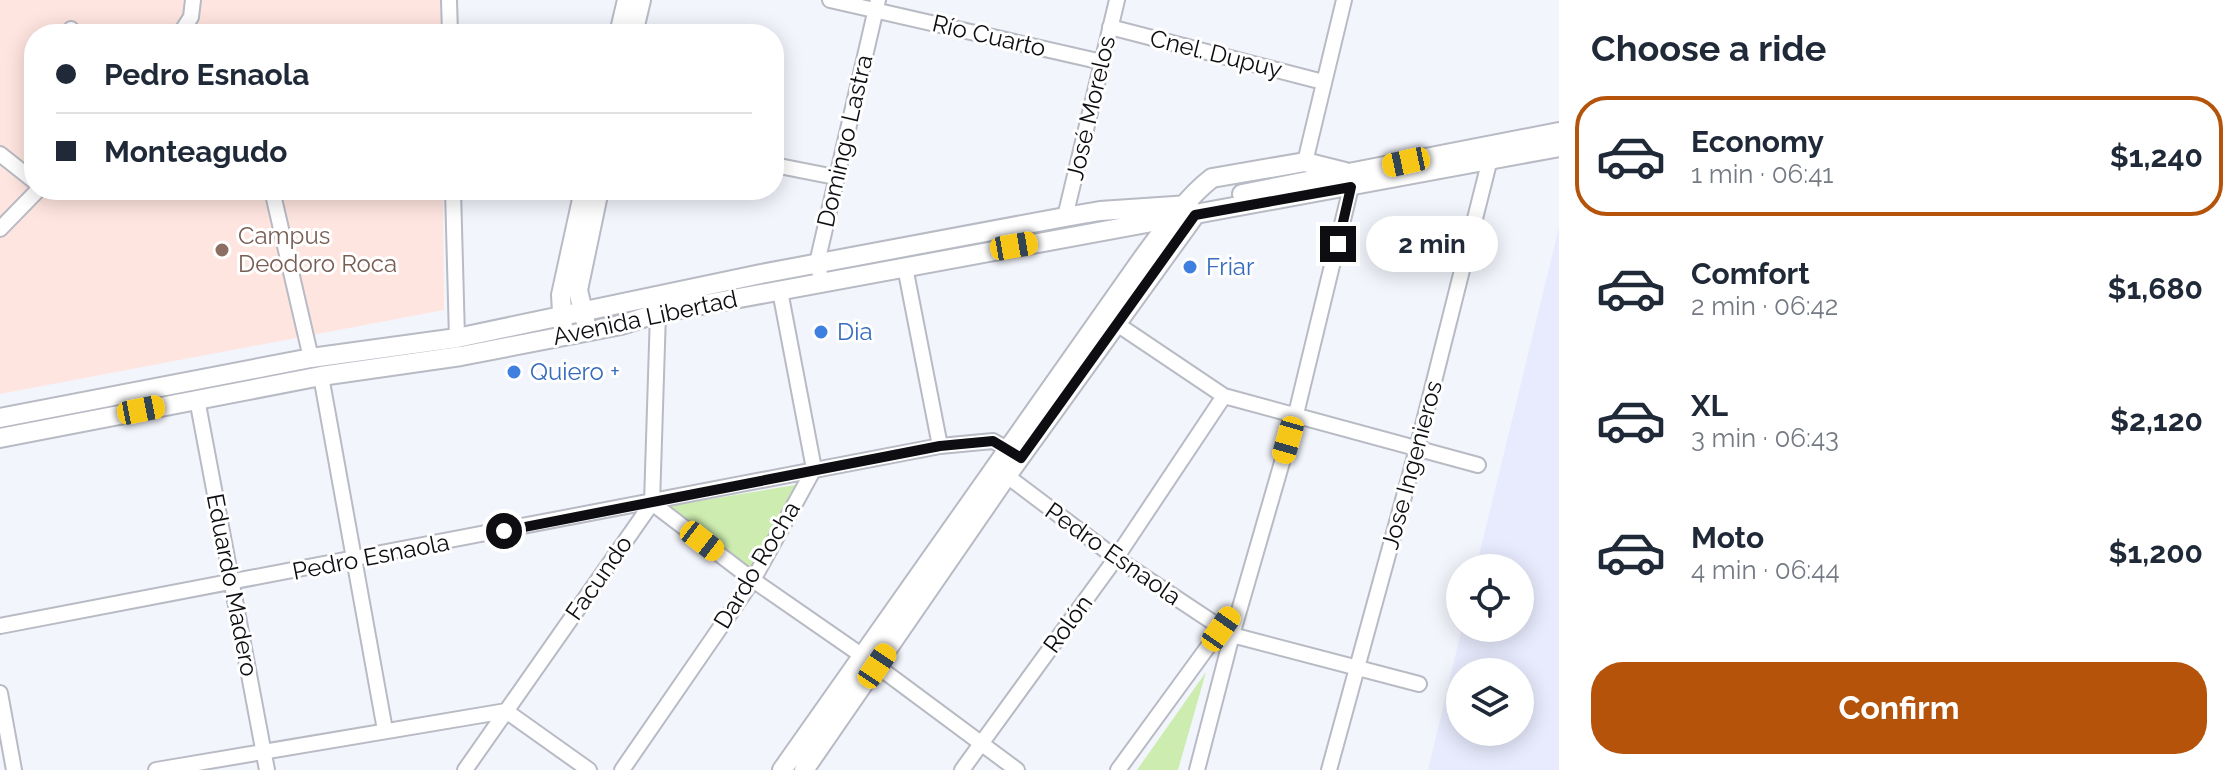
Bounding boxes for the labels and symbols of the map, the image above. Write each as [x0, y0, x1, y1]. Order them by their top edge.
street label: Río Cuarto [930, 8, 1049, 63]
street label: Cnel. Dupuy [1147, 23, 1285, 84]
street label: José Morelos [1060, 33, 1121, 183]
street label: Domingo Lastra [811, 52, 878, 230]
car [1380, 145, 1432, 179]
callout: 2 min [1366, 216, 1498, 272]
place label: Campus Deodoro Roca [238, 221, 397, 278]
route end [1320, 226, 1356, 262]
car [988, 230, 1040, 262]
marker: Campus Deodoro Roca [213, 241, 231, 259]
place label: Friar [1206, 252, 1255, 281]
marker: Friar [1181, 258, 1199, 276]
street label: Avenida Libertad [550, 284, 740, 351]
place label: Dia [837, 317, 872, 346]
marker: Dia [812, 323, 830, 341]
place label: Quiero + [530, 357, 620, 386]
marker: Quiero + [505, 363, 523, 381]
street label: Jose Ingenieros [1375, 377, 1448, 552]
car [115, 394, 167, 426]
car [1270, 414, 1306, 466]
street label: Eduardo Madero [201, 491, 264, 679]
street label: Dardo Rocha [707, 496, 806, 634]
street label: Pedro Esnaola [1040, 496, 1187, 611]
route start [486, 513, 522, 549]
car [676, 517, 728, 565]
street label: Pedro Esnaola [290, 527, 452, 586]
street label: Facundo [559, 530, 638, 625]
street label: Rolón [1037, 589, 1098, 658]
car [1197, 602, 1245, 656]
car [854, 639, 900, 693]

